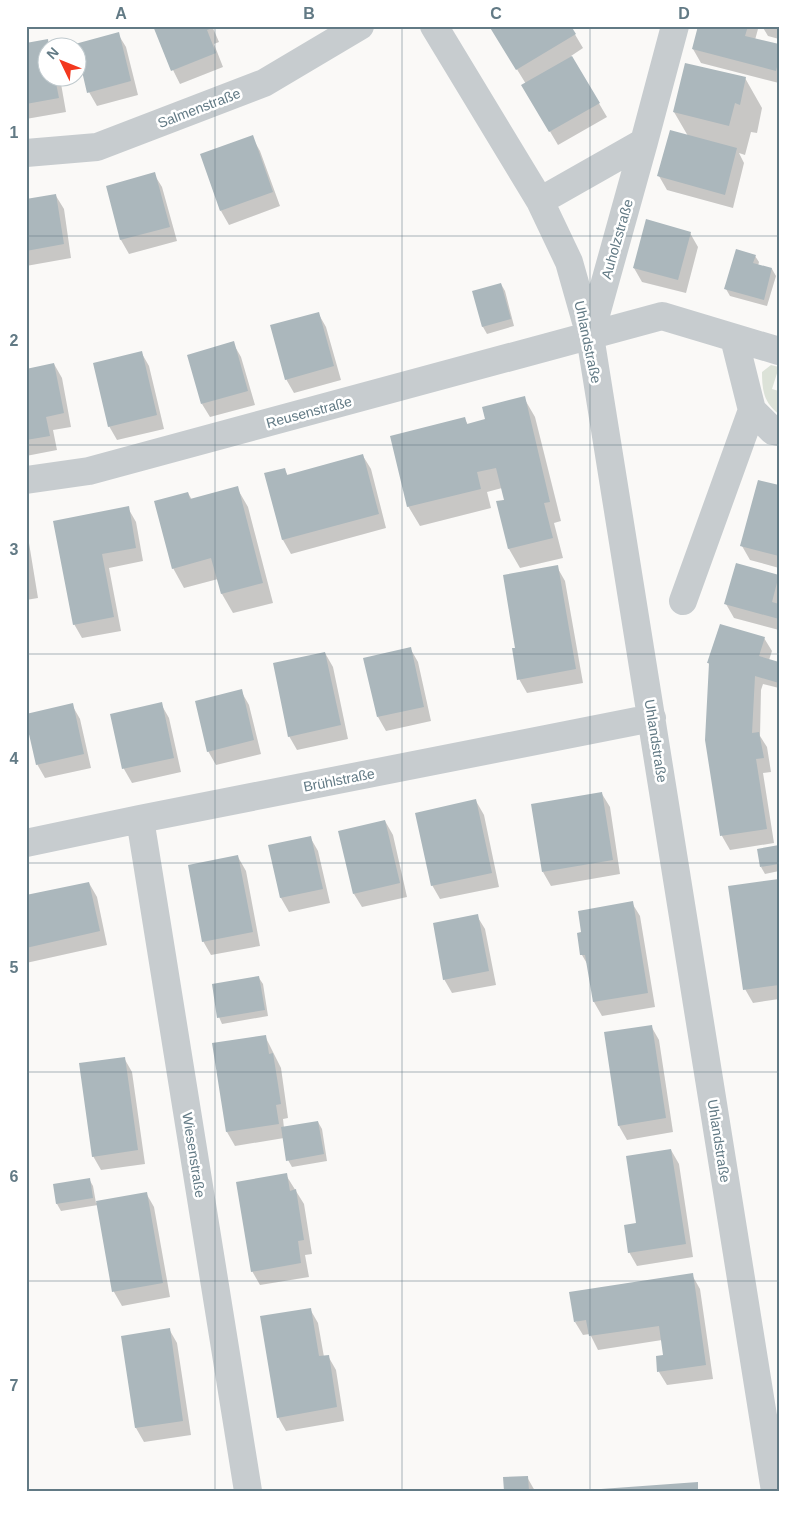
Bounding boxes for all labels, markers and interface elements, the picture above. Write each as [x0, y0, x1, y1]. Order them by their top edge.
text: A [115, 5, 127, 22]
text: B [303, 5, 315, 22]
text: C [490, 5, 502, 22]
text: D [678, 5, 690, 22]
north arrow [38, 38, 88, 88]
text: N [43, 44, 62, 62]
street label: Salmenstraße [155, 85, 243, 131]
text: 1 [10, 124, 19, 141]
street label: Auholzstraße [598, 197, 636, 281]
street label: Uhlandstraße [571, 299, 605, 385]
text: 2 [10, 332, 19, 349]
street label: Reusenstraße [264, 393, 354, 431]
text: 3 [10, 541, 19, 558]
street label: Uhlandstraße [642, 698, 671, 784]
text: 4 [10, 750, 19, 767]
street label: Brühlstraße [302, 765, 376, 795]
text: 5 [10, 959, 19, 976]
street label: Uhlandstraße [705, 1098, 734, 1184]
street label: Wiesenstraße [179, 1111, 209, 1199]
text: 6 [10, 1168, 19, 1185]
text: 7 [10, 1377, 19, 1394]

